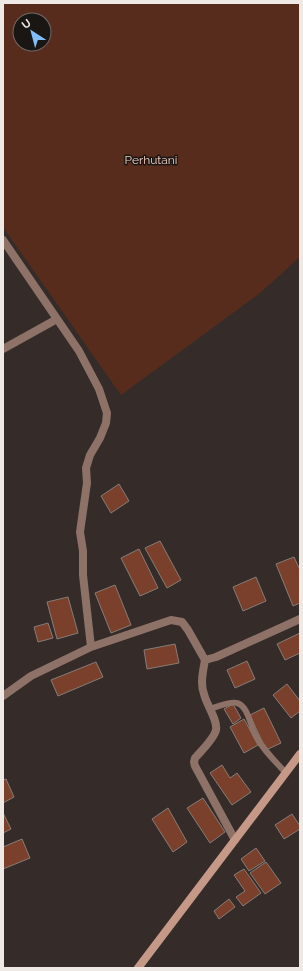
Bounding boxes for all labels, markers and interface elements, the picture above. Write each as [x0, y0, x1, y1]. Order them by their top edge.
north arrow [12, 12, 52, 52]
text: U [19, 17, 34, 32]
park label: Perhutani [125, 153, 177, 167]

